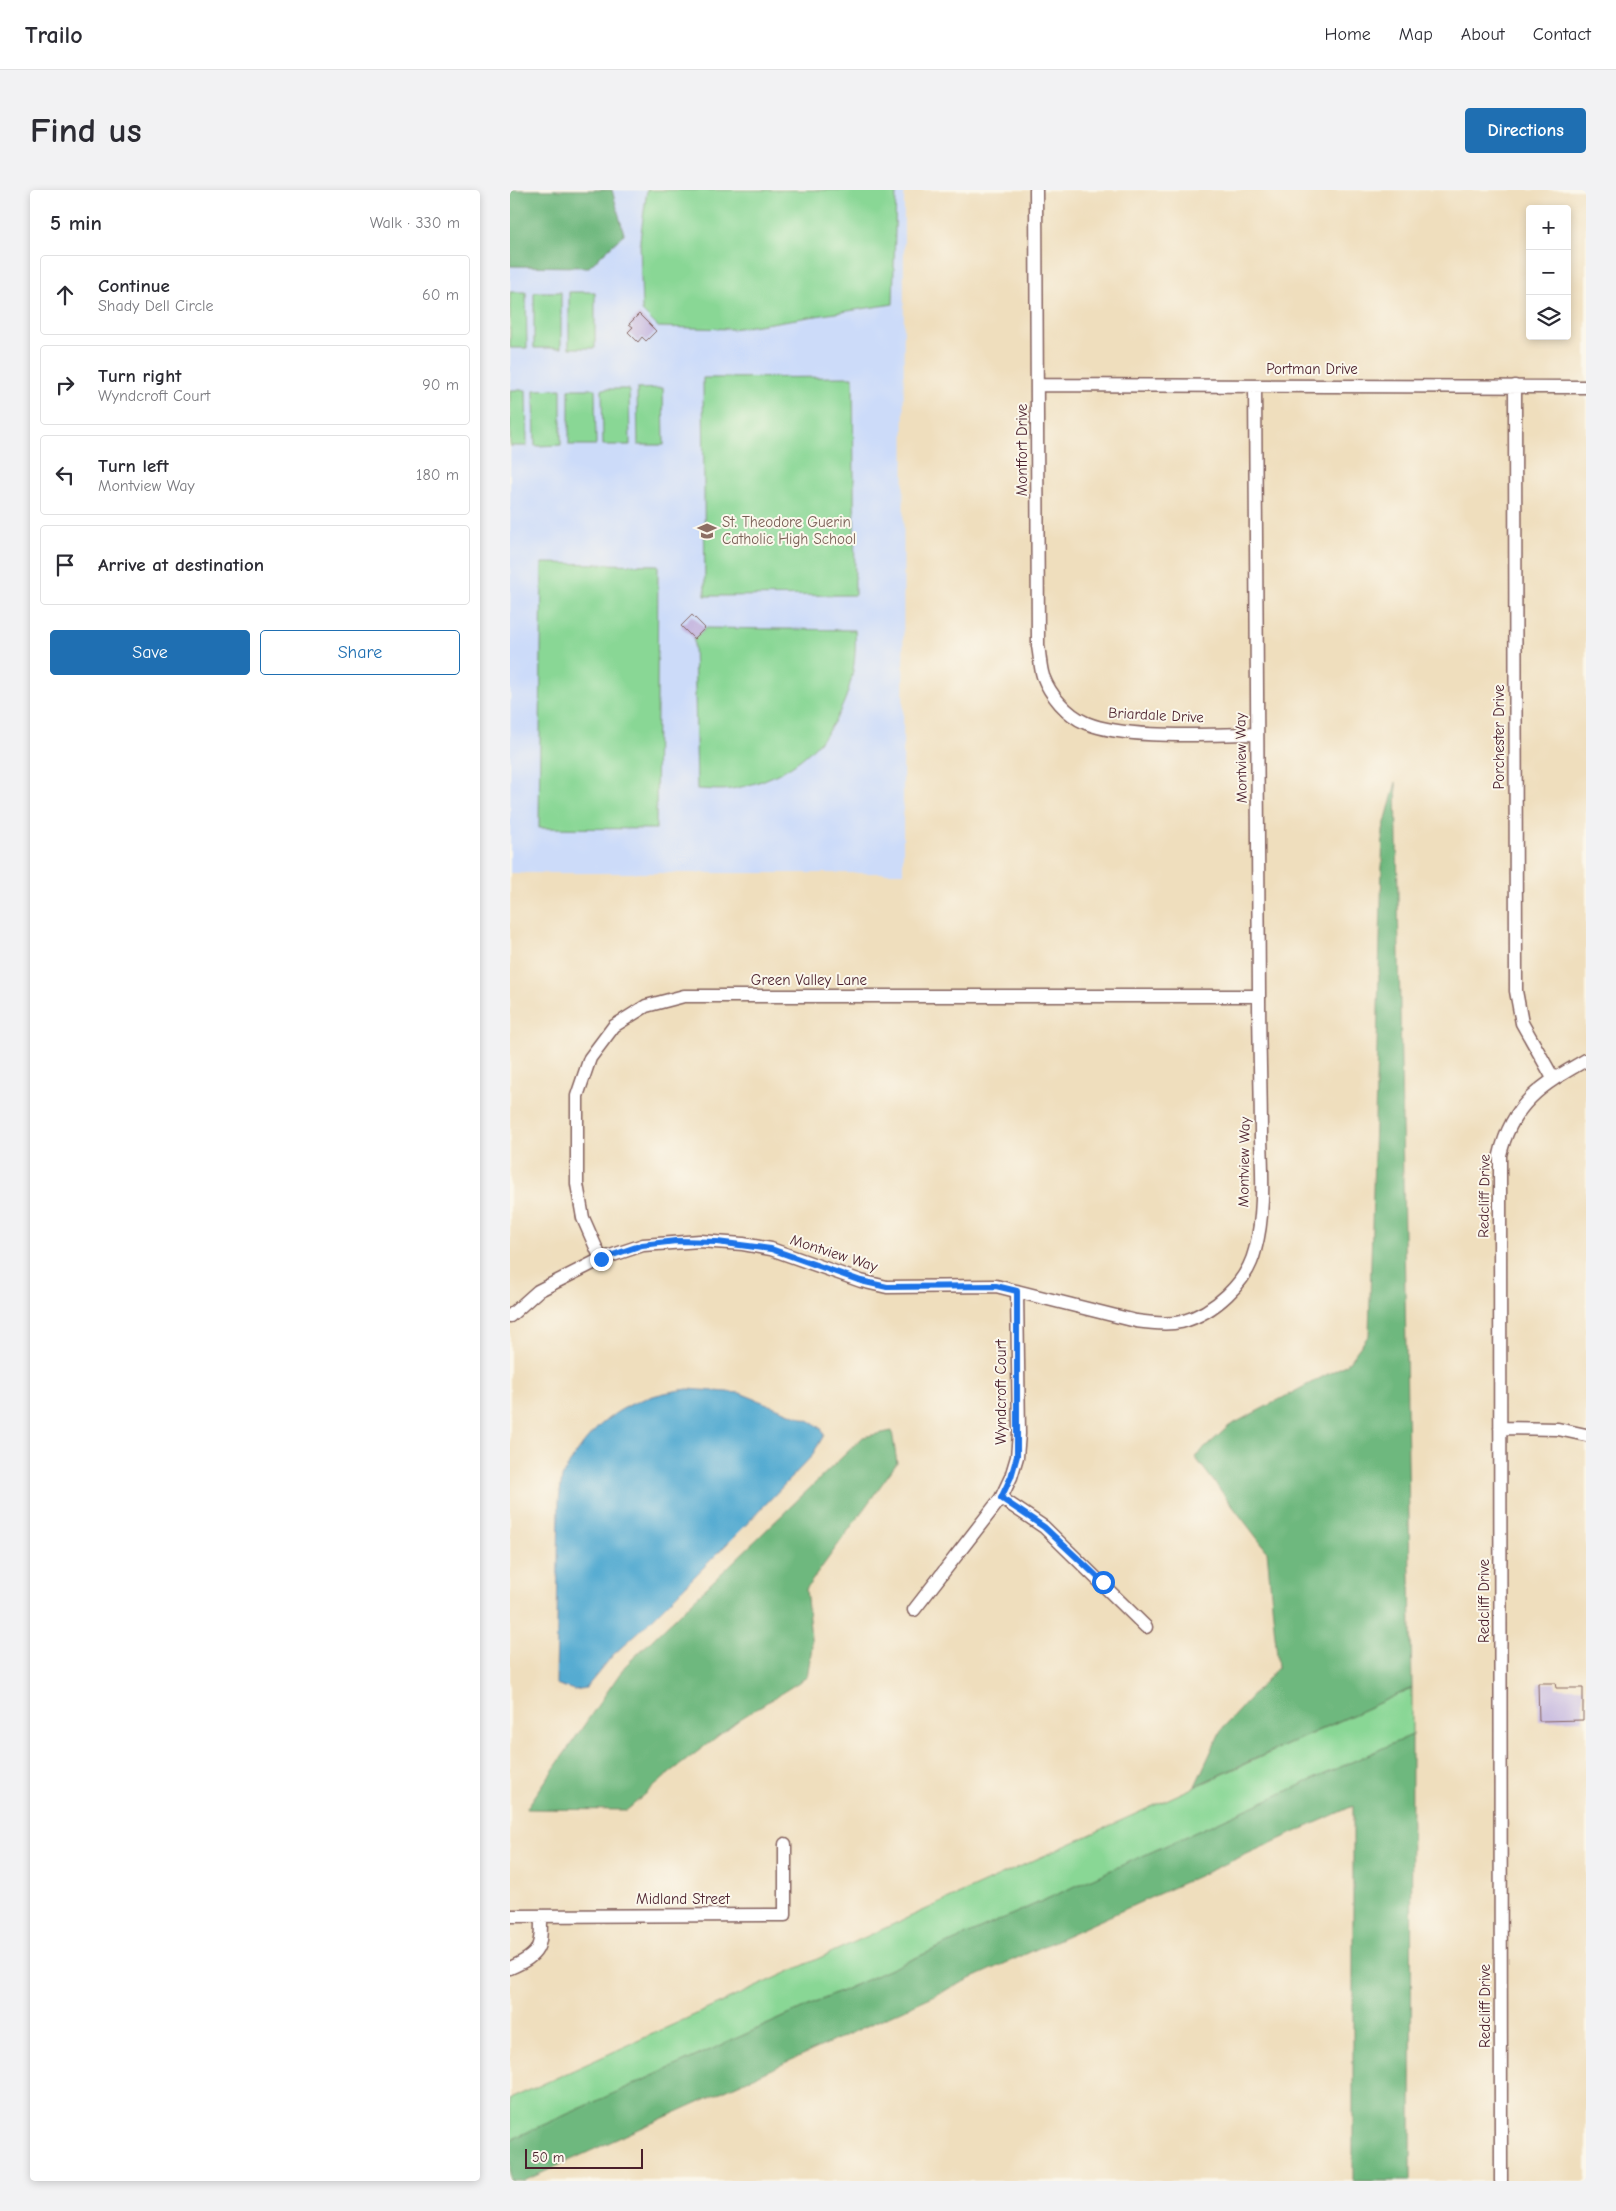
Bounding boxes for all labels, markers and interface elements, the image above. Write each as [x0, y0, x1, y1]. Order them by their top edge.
text: Trailo [25, 21, 83, 49]
text: Home [1324, 24, 1371, 45]
text: Map [1399, 24, 1433, 45]
text: About [1461, 24, 1505, 45]
text: Contact [1533, 24, 1591, 45]
button: Directions [1465, 108, 1586, 153]
text: Find us [30, 110, 142, 151]
map controls [1526, 205, 1571, 340]
button: + [1526, 205, 1571, 250]
text: 5 min [50, 211, 102, 235]
text: Walk · 330 m [370, 214, 460, 232]
button: − [1526, 250, 1571, 295]
text: Continue [98, 275, 170, 297]
icon: ahead [51, 281, 79, 309]
text: 60 m [422, 286, 459, 304]
button: layers [1526, 295, 1571, 340]
text: Shady Dell Circle [98, 297, 214, 315]
street label: Portman Drive [1266, 360, 1358, 378]
text: Turn right [98, 365, 182, 387]
icon: right [51, 371, 79, 399]
text: 90 m [422, 376, 459, 394]
text: Wyndcroft Court [98, 387, 210, 405]
street label: Montfort Drive [1013, 403, 1031, 496]
text: Turn left [98, 455, 169, 477]
icon: left [51, 461, 79, 489]
text: 180 m [416, 466, 459, 484]
text: Montview Way [98, 477, 195, 495]
place label: St. Theodore Guerin Catholic High School [722, 513, 856, 548]
school or university icon: St. Theodore Guerin Catholic High School [696, 520, 718, 542]
icon: arrive [51, 551, 79, 579]
text: Arrive at destination [98, 554, 264, 576]
button: Save [50, 630, 250, 675]
button: Share [260, 630, 460, 675]
street label: Porchester Drive [1490, 684, 1508, 789]
street label: Briardale Drive [1108, 704, 1205, 727]
street label: Montview Way [1231, 712, 1251, 804]
street label: Green Valley Lane [751, 971, 868, 989]
street label: Montview Way [1234, 1116, 1254, 1208]
street label: Redcliff Drive [1474, 1153, 1494, 1238]
street label: Montview Way [788, 1230, 880, 1276]
route end [590, 1248, 613, 1271]
street label: Wyndcroft Court [992, 1339, 1010, 1445]
street label: Redcliff Drive [1475, 1559, 1493, 1643]
route start [1092, 1571, 1115, 1594]
street label: Midland Street [636, 1890, 731, 1908]
street label: Redcliff Drive [1476, 1964, 1494, 2048]
scale bar [525, 2146, 642, 2169]
text: 50 m [532, 2149, 564, 2166]

